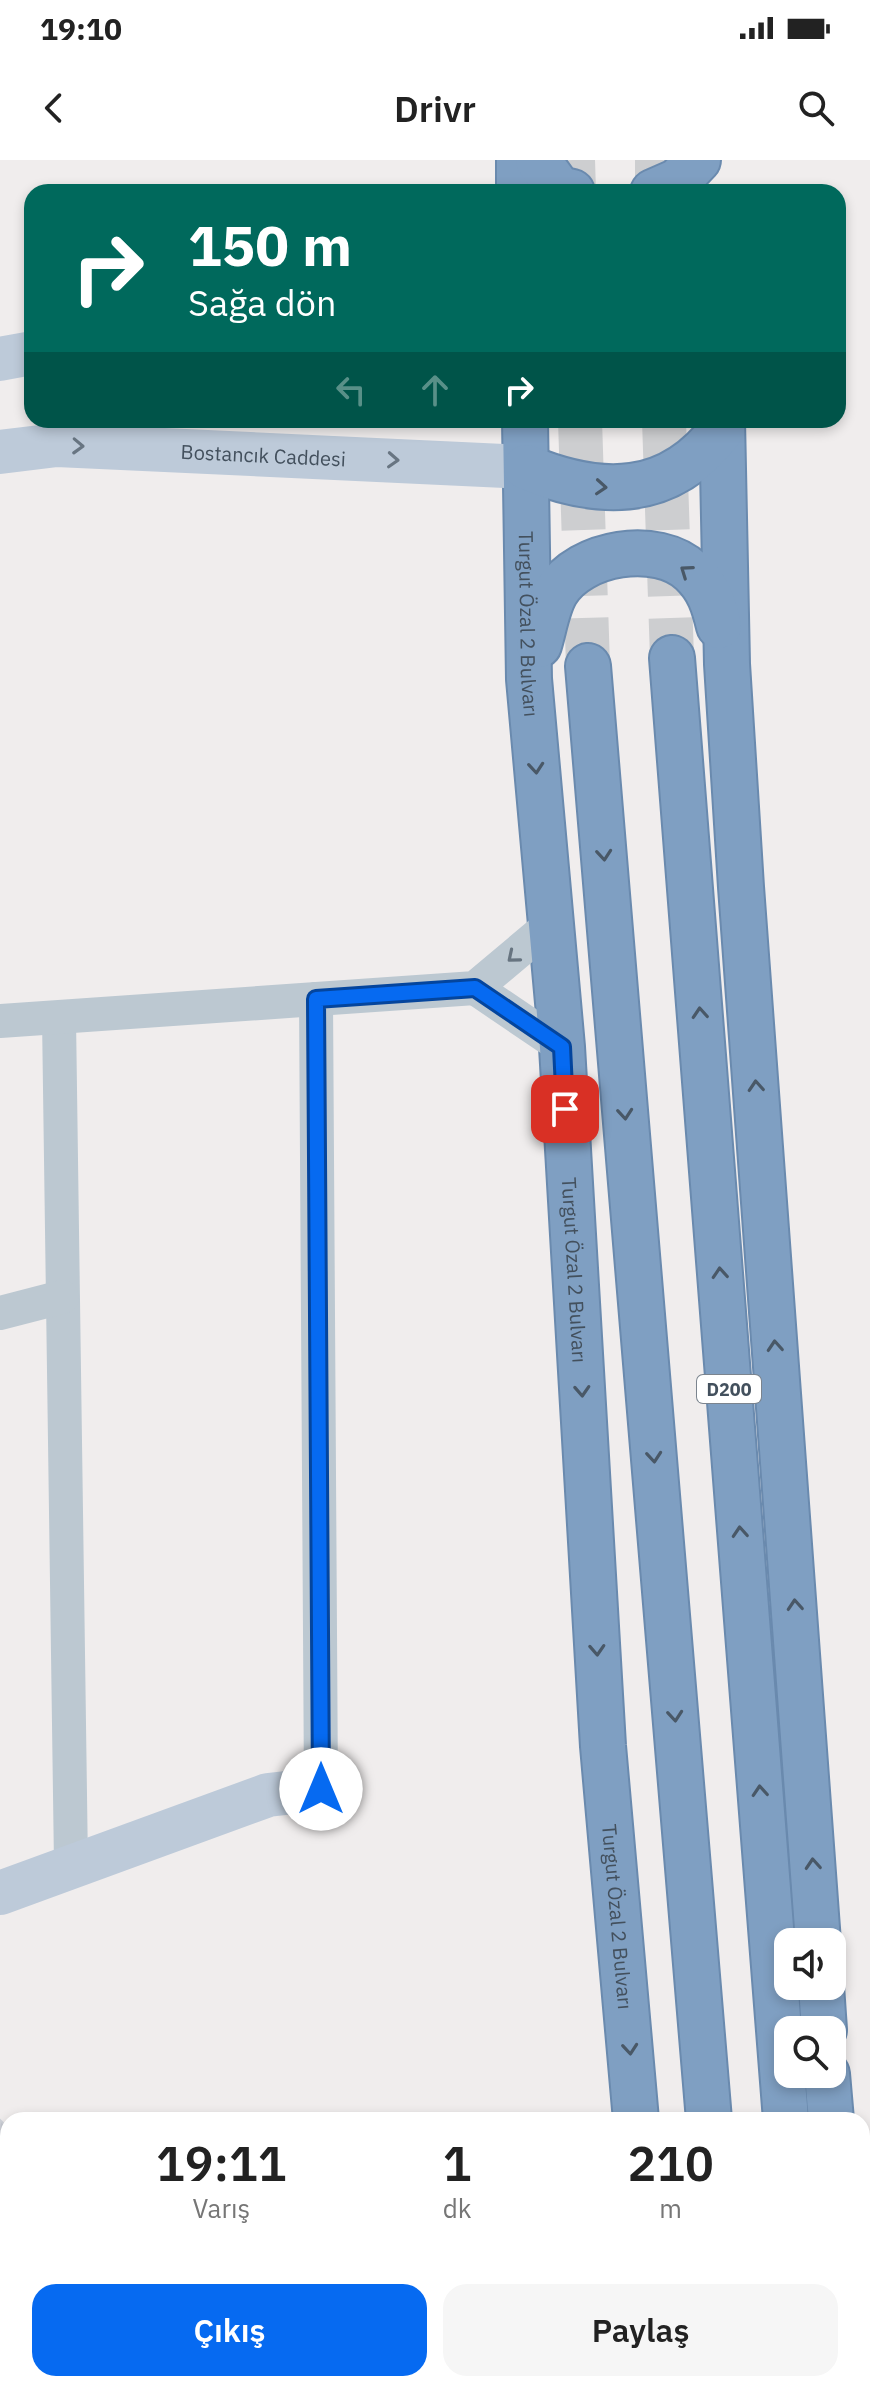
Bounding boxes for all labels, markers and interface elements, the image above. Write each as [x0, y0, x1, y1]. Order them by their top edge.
text: 19:10 [40, 9, 122, 48]
text: Drivr [394, 85, 476, 132]
icon: back [32, 86, 76, 130]
icon: search [794, 86, 838, 130]
text: 150 m [188, 209, 352, 281]
icon: right [56, 216, 160, 320]
text: Sağa dön [188, 279, 336, 326]
icon: left [329, 368, 373, 412]
icon: ahead [413, 368, 457, 412]
icon: right [497, 368, 541, 412]
street label: Bostancık Caddesi [180, 437, 347, 472]
one-way arrow [72, 438, 85, 455]
one-way arrow [387, 451, 400, 468]
one-way arrow [594, 478, 607, 495]
street label: Turgut Özal 2 Bulvarı [513, 531, 546, 718]
one-way arrow [680, 565, 695, 580]
one-way arrow [527, 762, 544, 775]
one-way arrow [595, 849, 612, 862]
one-way arrow [507, 947, 522, 962]
one-way arrow [692, 1006, 709, 1019]
pin [531, 1075, 599, 1143]
one-way arrow [748, 1079, 765, 1092]
icon: arrive [543, 1087, 587, 1131]
one-way arrow [616, 1108, 633, 1121]
street label: Turgut Özal 2 Bulvarı [556, 1177, 594, 1364]
one-way arrow [712, 1266, 729, 1279]
one-way arrow [767, 1339, 784, 1352]
road number: D200 [697, 1375, 761, 1403]
one-way arrow [573, 1385, 590, 1398]
one-way arrow [645, 1451, 662, 1464]
one-way arrow [732, 1525, 749, 1538]
one-way arrow [787, 1598, 804, 1611]
one-way arrow [588, 1644, 605, 1657]
one-way arrow [666, 1710, 683, 1723]
position arrow [279, 1747, 363, 1831]
one-way arrow [752, 1784, 769, 1797]
street label: Turgut Özal 2 Bulvarı [596, 1823, 640, 2010]
one-way arrow [805, 1857, 822, 1870]
map controls [774, 1928, 846, 2088]
button: sound [774, 1928, 846, 2000]
button: search [774, 2016, 846, 2088]
one-way arrow [621, 2043, 638, 2056]
text: 19:11 [156, 2132, 287, 2194]
text: 1 [443, 2132, 471, 2194]
text: 210 [628, 2132, 714, 2194]
text: Varış [192, 2191, 250, 2225]
text: dk [443, 2191, 471, 2225]
text: m [659, 2191, 682, 2225]
button: Çıkış [32, 2284, 427, 2376]
button: Paylaş [443, 2284, 838, 2376]

